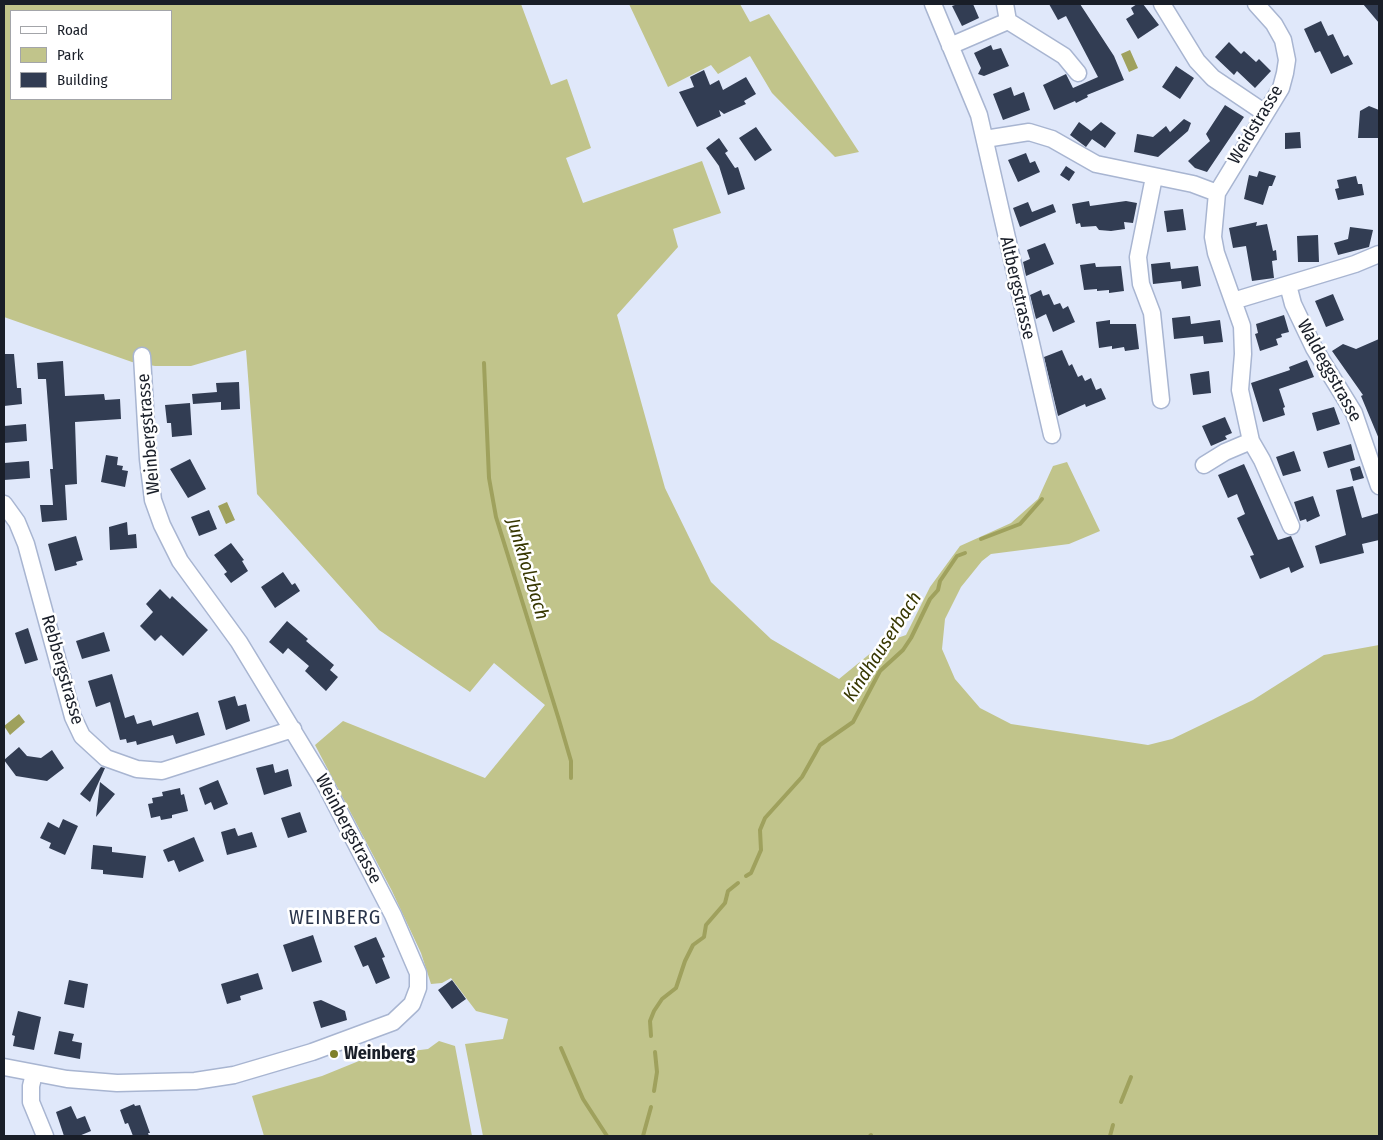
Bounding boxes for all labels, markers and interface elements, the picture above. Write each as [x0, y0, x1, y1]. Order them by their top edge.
legend [10, 10, 172, 100]
text: Road [57, 21, 88, 39]
text: Park [57, 46, 84, 64]
text: Building [57, 71, 108, 89]
street label: Weidstrasse [1224, 82, 1288, 168]
street label: Altbergstrasse [995, 234, 1039, 342]
street label: Waldeggstrasse [1292, 316, 1366, 426]
street label: Weinbergstrasse [133, 373, 165, 495]
water label: Junkholzbach [501, 516, 553, 622]
water label: Kindhauserbach [839, 588, 927, 706]
street label: Rebbergstrasse [36, 613, 88, 727]
street label: Weinbergstrasse [310, 770, 386, 888]
district label: WEINBERG [288, 906, 382, 930]
place label: Weinberg [344, 1043, 415, 1065]
marker: Weinberg [328, 1048, 340, 1060]

